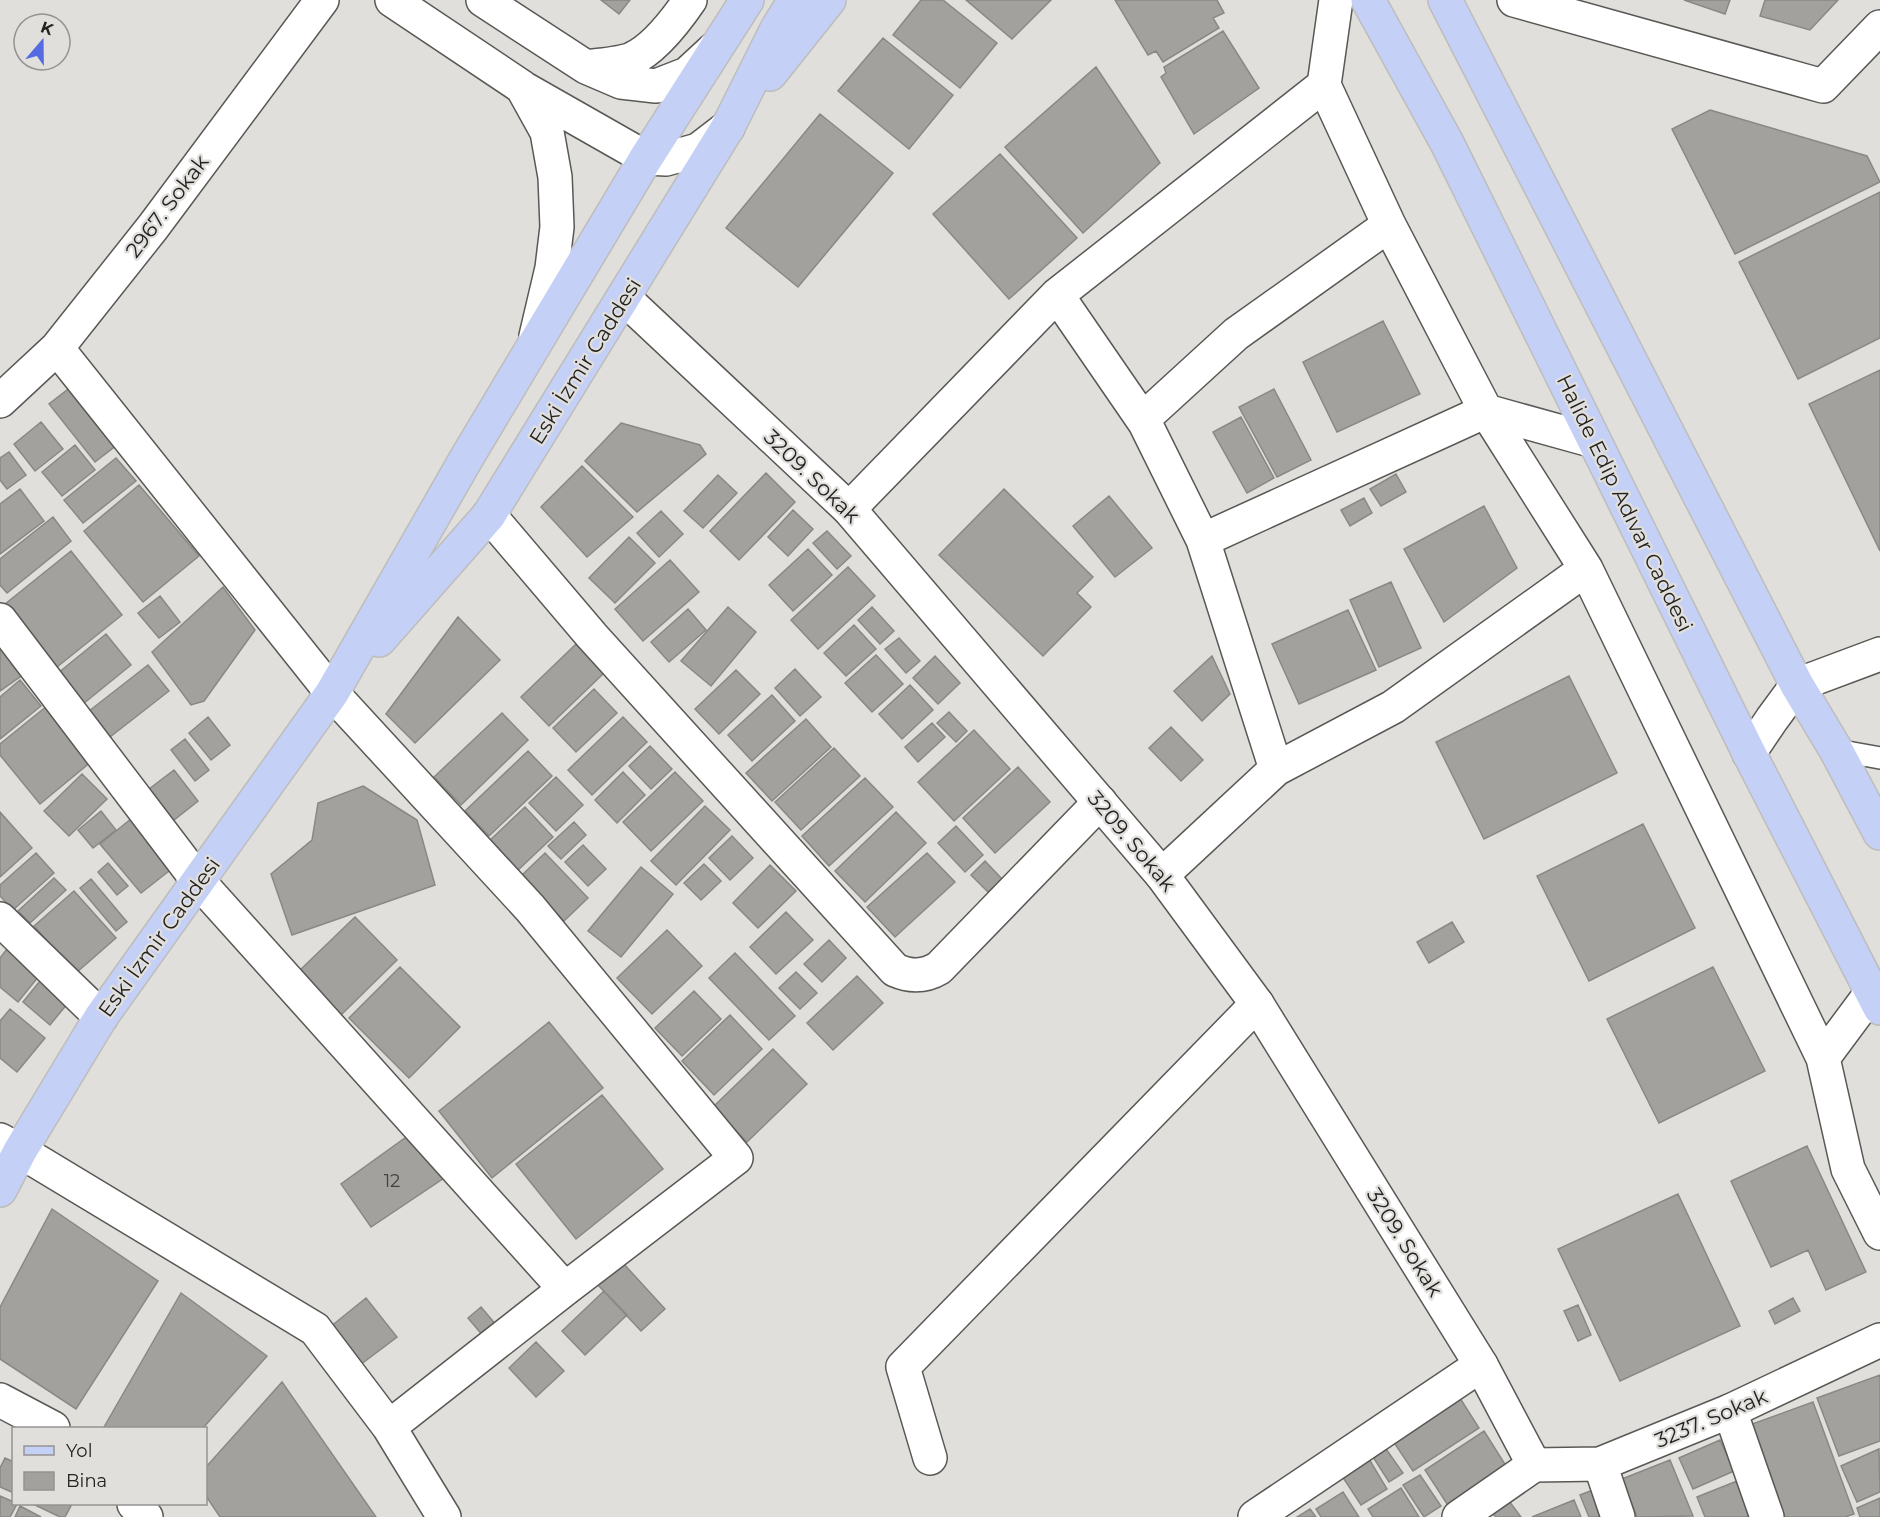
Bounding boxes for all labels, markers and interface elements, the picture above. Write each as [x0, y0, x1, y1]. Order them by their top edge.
north arrow [12, 12, 72, 72]
text: K [38, 17, 57, 40]
street label: 2967. Sokak [120, 149, 214, 262]
street label: Eski İzmir Caddesi [524, 273, 646, 449]
street label: Halide Edip Adıvar Caddesi [1552, 370, 1698, 636]
street label: 3209. Sokak [759, 424, 865, 528]
street label: 3209. Sokak [1083, 786, 1182, 897]
street label: Eski İzmir Caddesi [93, 852, 225, 1022]
house number: 12 [384, 1170, 400, 1192]
street label: 3209. Sokak [1362, 1183, 1449, 1301]
street label: 3237. Sokak [1651, 1383, 1771, 1453]
legend [12, 1427, 207, 1505]
text: Yol [66, 1440, 92, 1462]
text: Bina [66, 1470, 107, 1492]

